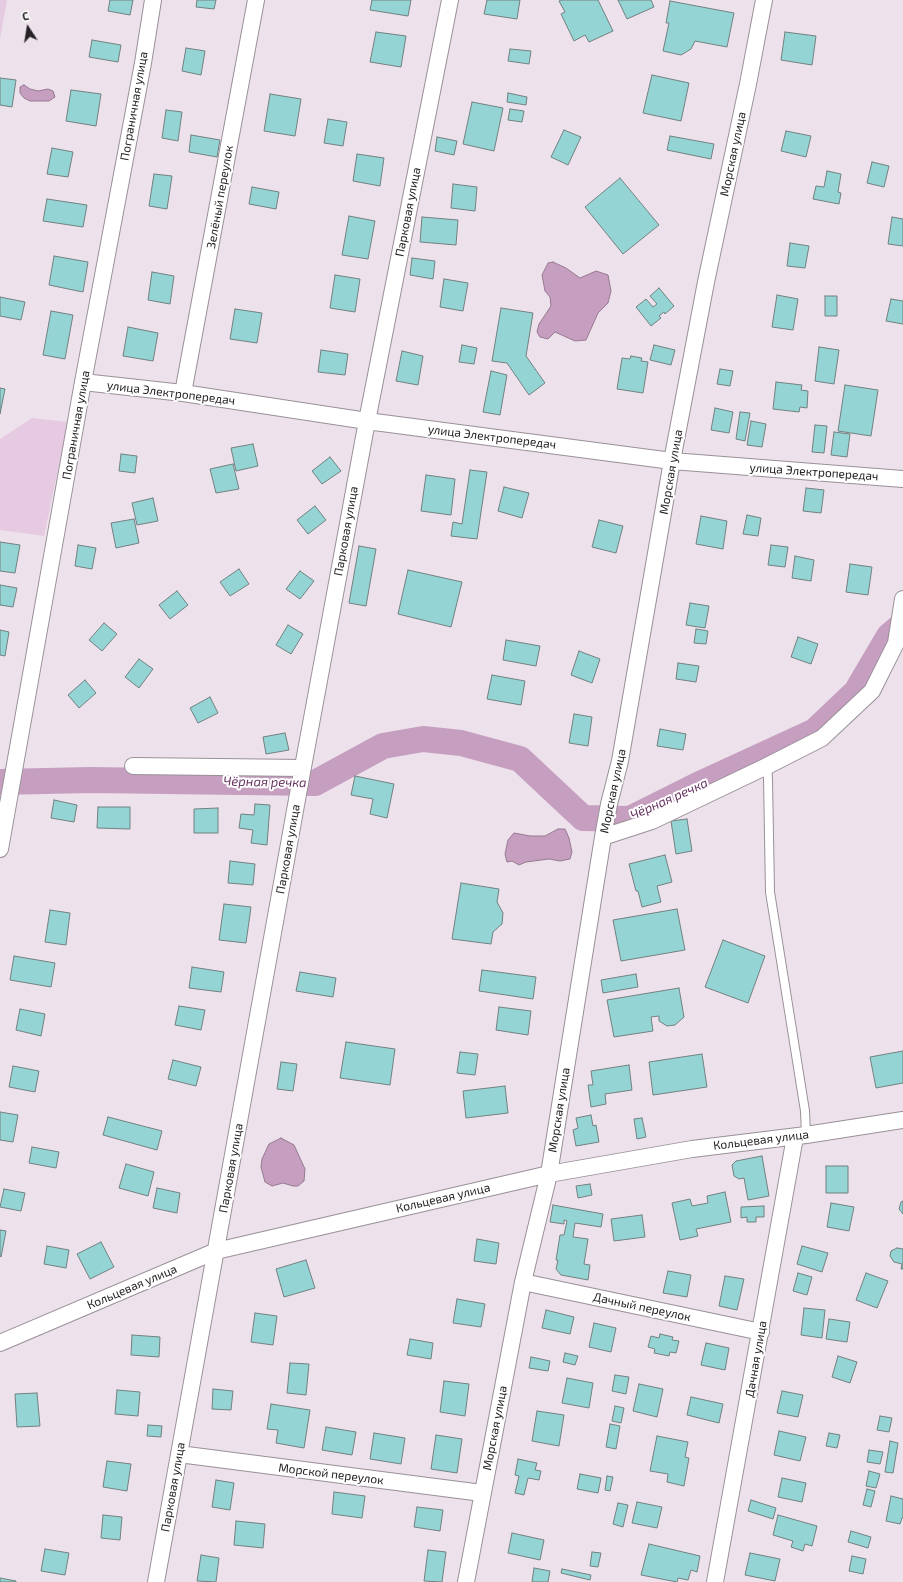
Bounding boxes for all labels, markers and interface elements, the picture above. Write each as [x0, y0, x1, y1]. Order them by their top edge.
north arrow [8, 8, 48, 48]
text: С [21, 9, 30, 23]
street label: Пограничная улица [117, 50, 151, 162]
street label: Морская улица [717, 110, 749, 198]
street label: Зелёный переулок [204, 144, 236, 250]
street label: Парковая улица [392, 166, 424, 258]
street label: Пограничная улица [59, 369, 93, 481]
street label: улица Электропередач [106, 378, 236, 408]
street label: улица Электропередач [427, 422, 557, 452]
street label: Морская улица [656, 428, 686, 516]
street label: улица Электропередач [749, 460, 879, 484]
street label: Парковая улица [331, 485, 361, 577]
street label: Морская улица [597, 747, 629, 835]
water label: Чёрная речка [223, 773, 307, 791]
water label: Чёрная речка [628, 775, 710, 823]
street label: Парковая улица [273, 803, 303, 895]
street label: Морская улица [545, 1066, 573, 1154]
street label: Парковая улица [216, 1122, 246, 1214]
street label: Кольцевая улица [712, 1127, 810, 1153]
street label: Кольцевая улица [394, 1180, 492, 1216]
street label: Кольцевая улица [85, 1262, 179, 1312]
street label: Дачный переулок [592, 1290, 692, 1324]
street label: Дачная улица [742, 1320, 770, 1398]
street label: Морская улица [480, 1384, 510, 1472]
street label: Парковая улица [158, 1441, 188, 1533]
street label: Морской переулок [277, 1460, 385, 1488]

